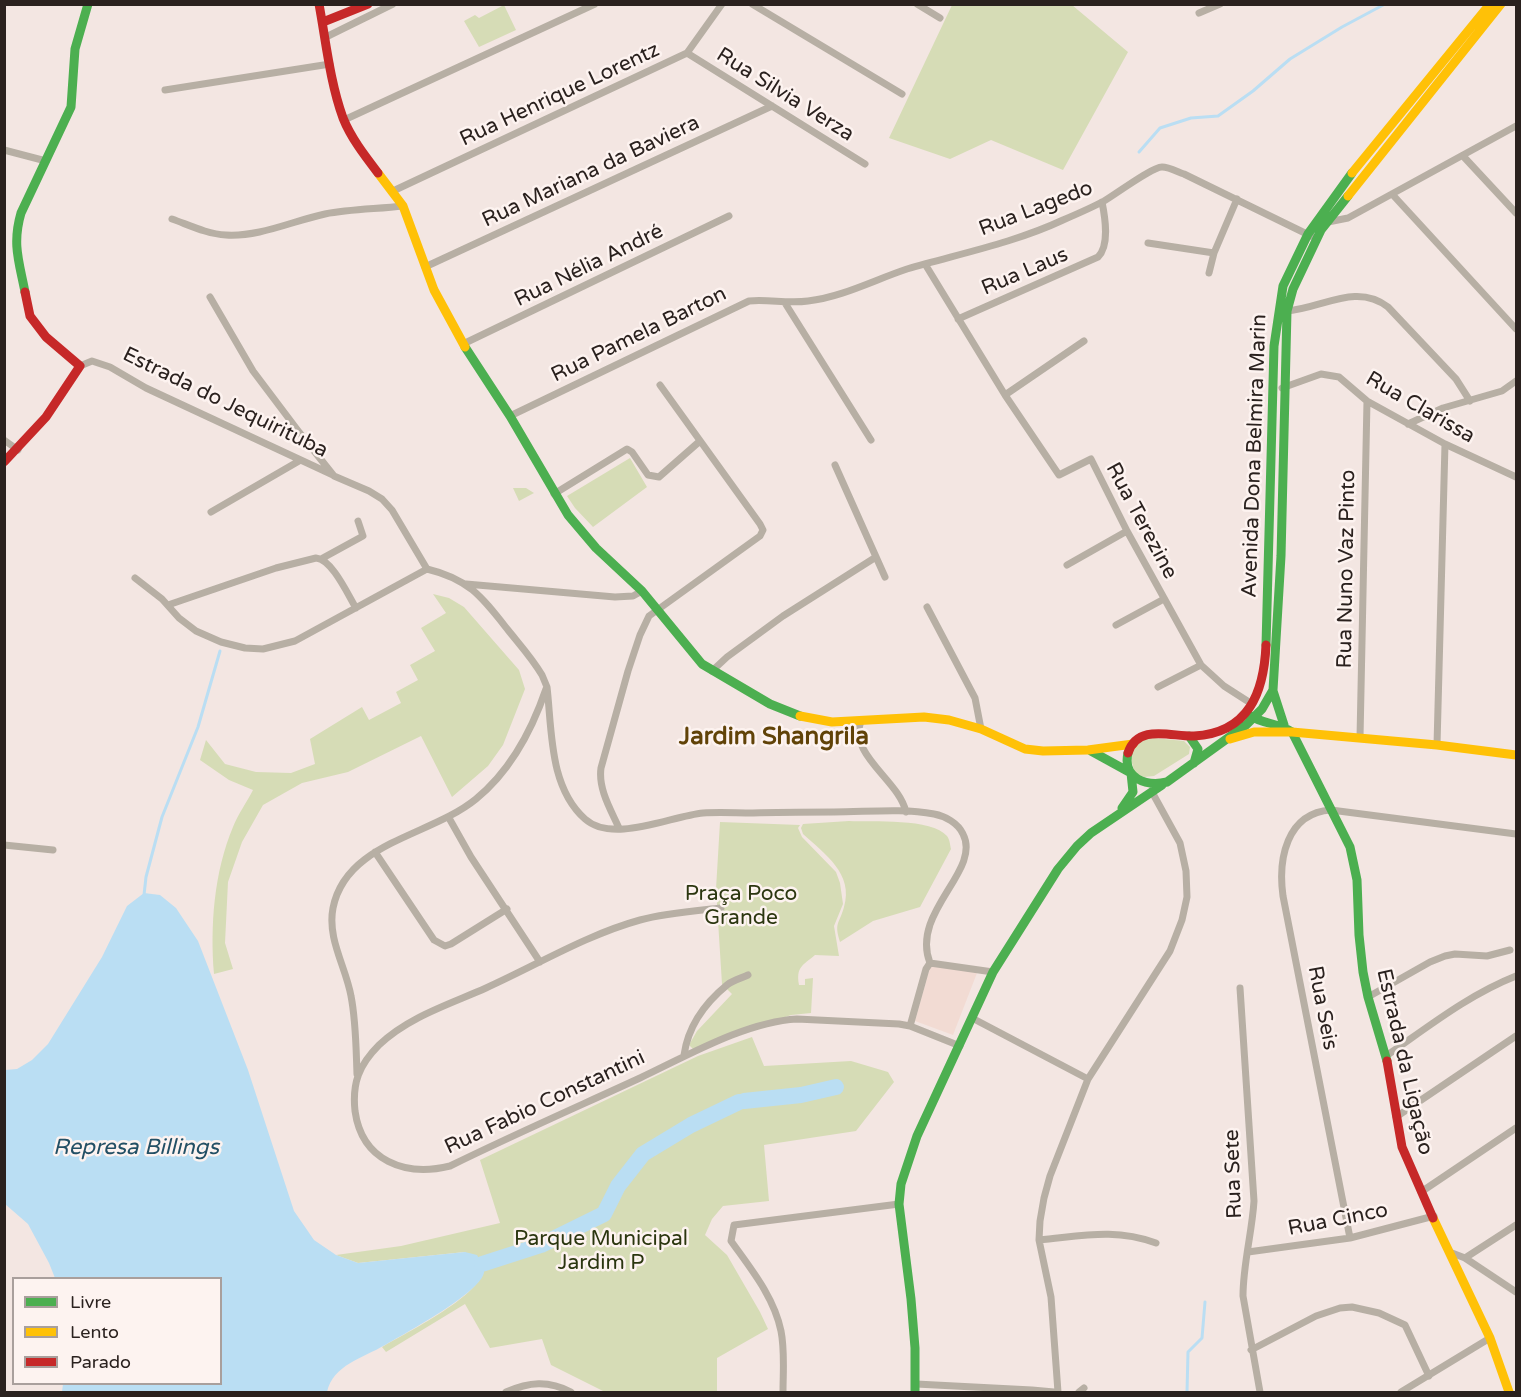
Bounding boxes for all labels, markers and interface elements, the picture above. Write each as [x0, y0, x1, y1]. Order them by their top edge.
street label: Rua Henrique Lorentz [456, 38, 664, 152]
street label: Rua Silvia Verza [712, 43, 858, 147]
street label: Rua Mariana da Baviera [478, 111, 704, 233]
street label: Rua Lagedo [975, 176, 1097, 242]
street label: Rua Nélia André [511, 219, 667, 313]
street label: Rua Laus [978, 242, 1072, 302]
street label: Rua Pamela Barton [547, 282, 731, 388]
street label: Avenida Dona Belmira Marin [1237, 314, 1273, 598]
street label: Estrada do Jequirituba [118, 342, 332, 464]
street label: Rua Clarissa [1361, 367, 1479, 449]
street label: Rua Terezine [1100, 458, 1182, 584]
street label: Rua Nuno Vaz Pinto [1333, 469, 1361, 669]
district label: Jardim Shangrila [679, 724, 869, 752]
park label: Praça Poco Grande [685, 881, 797, 931]
street label: Rua Seis [1302, 964, 1342, 1052]
street label: Estrada da Ligação [1370, 966, 1438, 1158]
street label: Rua Fabio Constantini [441, 1045, 649, 1161]
street label: Rua Sete [1220, 1129, 1248, 1219]
water label: Represa Billings [53, 1135, 219, 1161]
street label: Rua Cinco [1286, 1198, 1390, 1242]
park label: Parque Municipal Jardim P [514, 1226, 688, 1276]
legend [12, 1277, 222, 1385]
text: Livre [70, 1291, 111, 1313]
text: Lento [70, 1321, 119, 1343]
text: Parado [70, 1351, 131, 1373]

